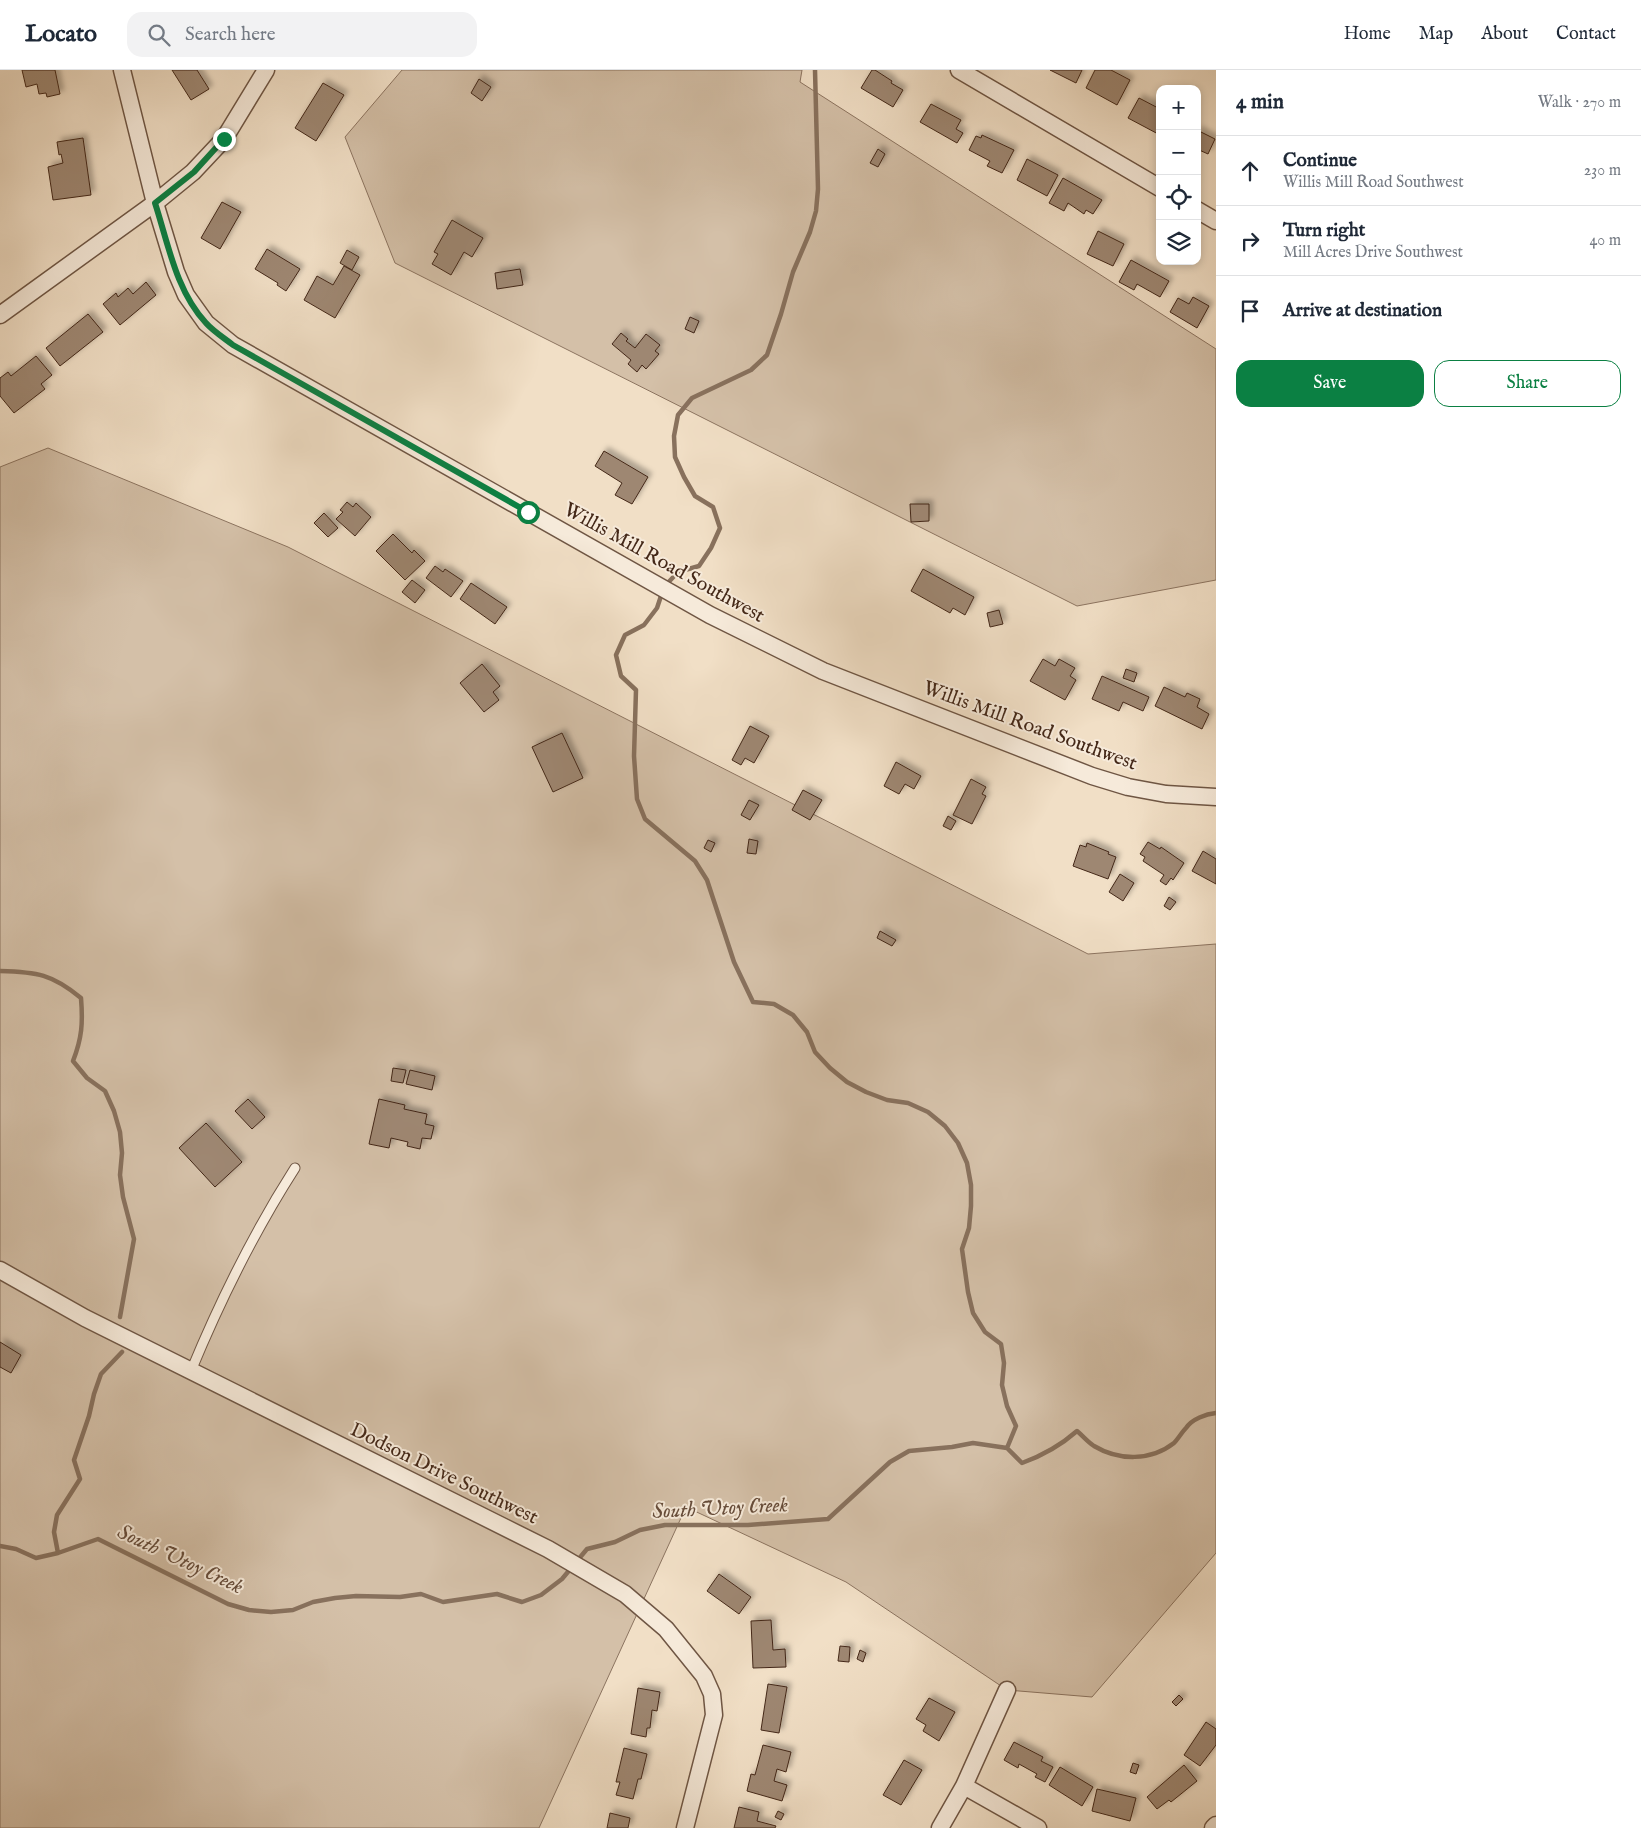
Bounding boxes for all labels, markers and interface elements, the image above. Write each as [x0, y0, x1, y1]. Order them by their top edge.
search box [127, 12, 477, 57]
text: Locato [25, 19, 97, 50]
icon: search [145, 21, 173, 49]
text: Search here [185, 23, 276, 47]
text: Home [1344, 23, 1391, 46]
text: Map [1419, 23, 1453, 46]
text: About [1481, 23, 1528, 46]
text: Contact [1556, 23, 1616, 46]
map controls [1156, 85, 1201, 265]
button: + [1156, 85, 1201, 130]
text: 4 min [1236, 89, 1284, 116]
text: Walk · 270 m [1538, 93, 1621, 113]
route end [213, 128, 236, 151]
button: − [1156, 130, 1201, 175]
text: Continue [1283, 149, 1357, 173]
icon: ahead [1236, 157, 1264, 185]
text: 230 m [1584, 161, 1621, 181]
text: Willis Mill Road Southwest [1283, 173, 1464, 193]
button: locate [1156, 175, 1201, 220]
text: Turn right [1283, 219, 1365, 243]
button: layers [1156, 220, 1201, 265]
icon: right [1236, 227, 1264, 255]
text: 40 m [1589, 231, 1621, 251]
text: Mill Acres Drive Southwest [1283, 243, 1463, 263]
icon: arrive [1236, 297, 1264, 325]
text: Arrive at destination [1283, 299, 1442, 323]
button: Save [1236, 360, 1424, 407]
button: Share [1434, 360, 1621, 407]
street label: Willis Mill Road Southwest [559, 497, 769, 629]
route start [517, 501, 540, 524]
street label: Willis Mill Road Southwest [920, 676, 1141, 776]
street label: Dodson Drive Southwest [346, 1418, 542, 1530]
water label: South Utoy Creek [651, 1492, 789, 1526]
water label: South Utoy Creek [113, 1519, 248, 1601]

